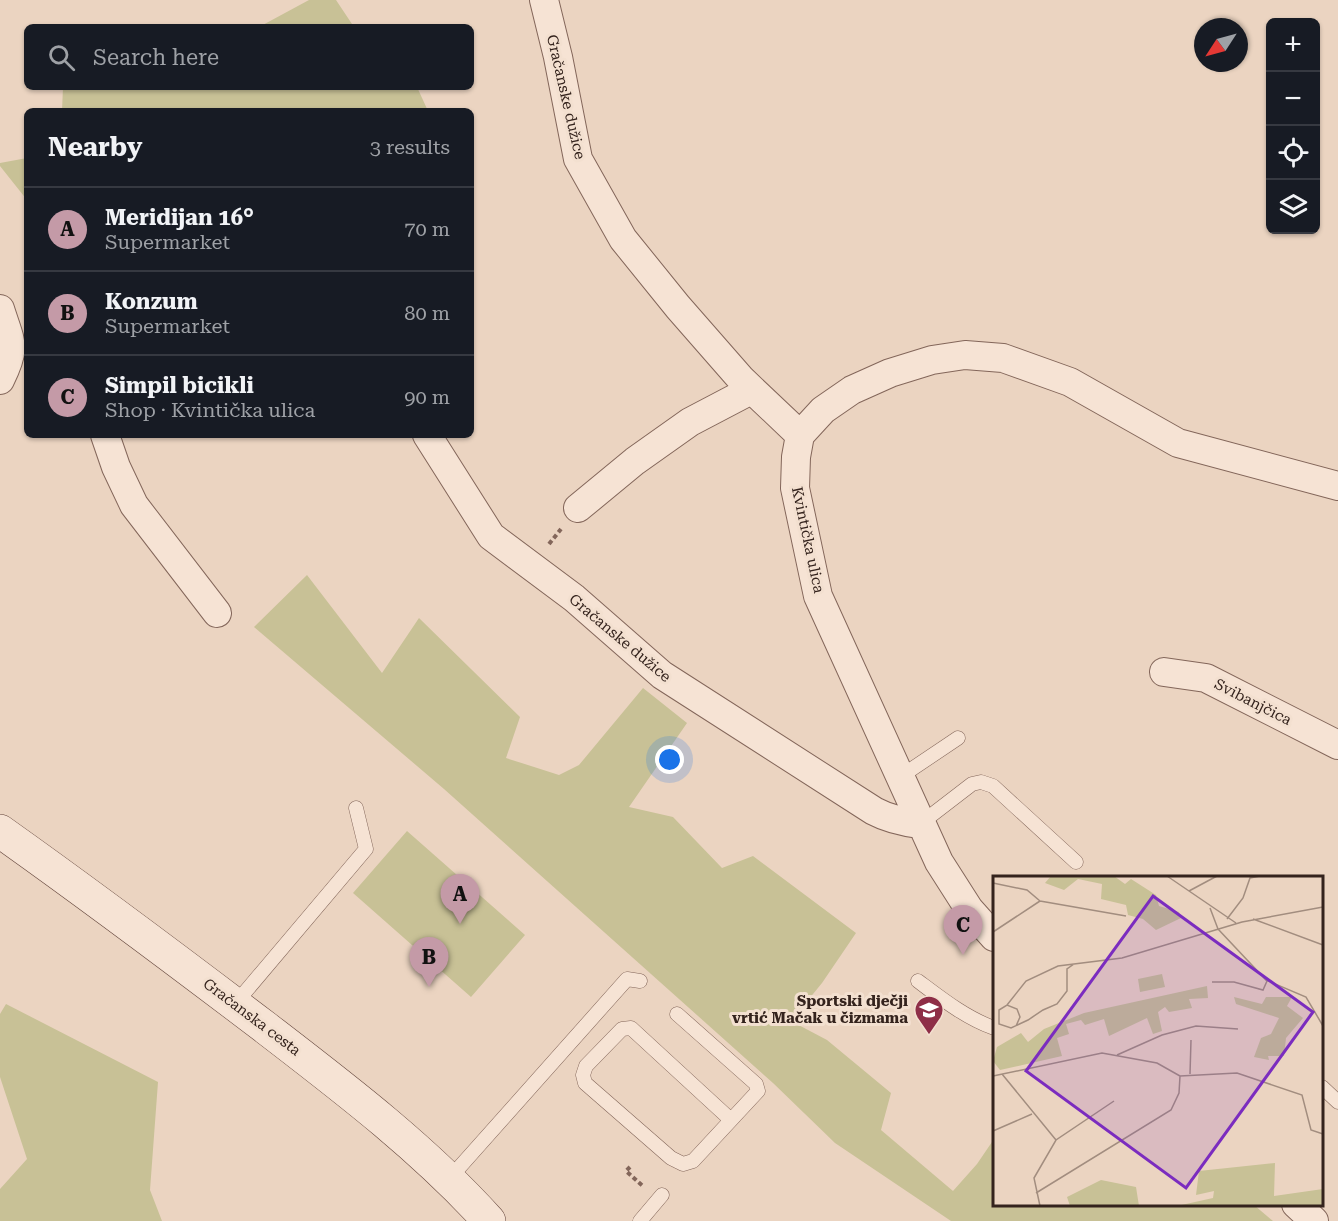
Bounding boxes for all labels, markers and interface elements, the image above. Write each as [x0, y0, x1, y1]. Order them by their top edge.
north arrow [1194, 18, 1248, 72]
map controls [1266, 18, 1320, 234]
button: + [1266, 18, 1320, 72]
search box [24, 24, 474, 90]
street label: Gračanske dužice [543, 33, 589, 161]
icon: search [45, 41, 78, 74]
text: Search here [93, 45, 219, 70]
button: − [1266, 72, 1320, 126]
button: locate [1266, 126, 1320, 180]
text: Nearby [48, 132, 142, 162]
text: 3 results [370, 135, 450, 159]
button: layers [1266, 180, 1320, 234]
text: Meridijan 16° [105, 205, 254, 230]
text: A [60, 217, 75, 241]
text: 70 m [404, 217, 450, 241]
text: Supermarket [105, 230, 230, 254]
text: Konzum [105, 289, 198, 314]
text: B [60, 301, 75, 325]
text: 80 m [404, 301, 450, 325]
text: Supermarket [105, 314, 230, 338]
text: Simpil bicikli [105, 373, 254, 398]
text: C [61, 385, 75, 409]
text: 90 m [404, 385, 450, 409]
text: Shop · Kvintička ulica [105, 398, 315, 422]
street label: Kvintička ulica [788, 485, 828, 595]
street label: Gračanske dužice [565, 590, 675, 686]
street label: Svibanjčica [1211, 675, 1295, 729]
your location [655, 745, 684, 774]
pin: A [440, 874, 480, 924]
inset map [993, 876, 1323, 1206]
pin: C [944, 906, 982, 955]
pin: B [410, 938, 448, 987]
street label: Gračanska cesta [200, 974, 304, 1060]
place label: Sportski dječji vrtić Mačak u čizmama [732, 992, 908, 1027]
school or university icon: Sportski dječji vrtić Mačak u čizmama [913, 994, 945, 1036]

